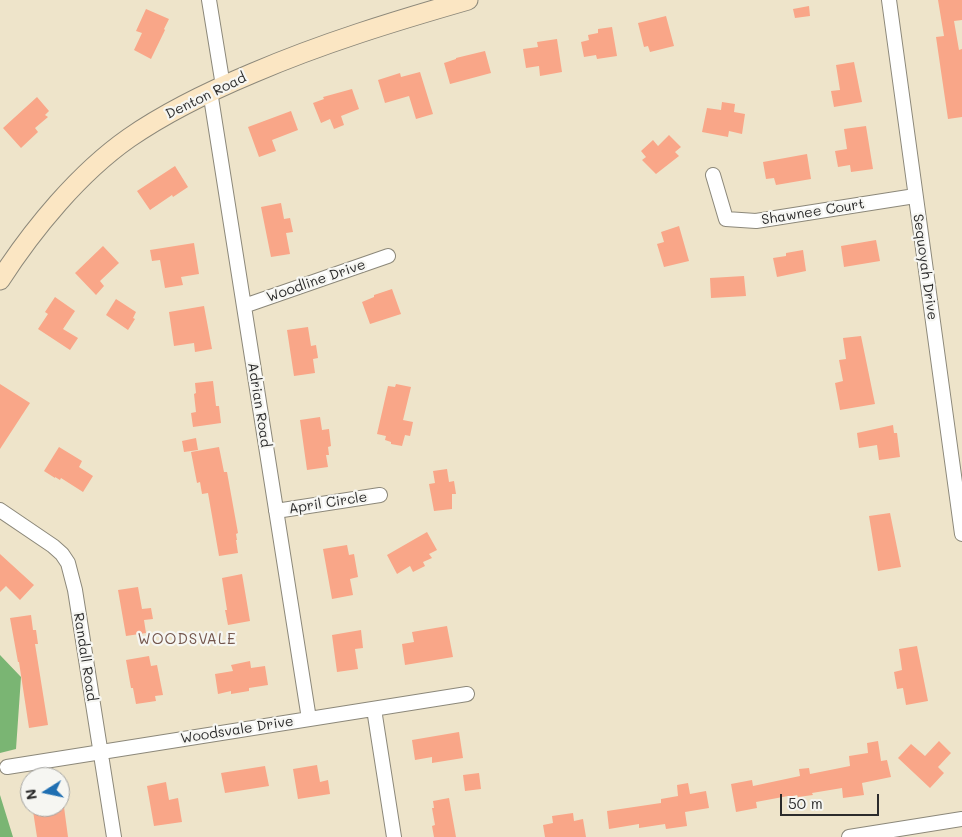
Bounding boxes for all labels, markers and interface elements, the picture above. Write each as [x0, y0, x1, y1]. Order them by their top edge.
street label: Denton Road [163, 69, 249, 123]
street label: Shawnee Court [760, 196, 866, 228]
street label: Sequoyah Drive [909, 213, 941, 321]
street label: Woodline Drive [264, 256, 368, 306]
street label: Adrian Road [244, 361, 274, 449]
street label: April Circle [287, 488, 369, 518]
street label: Randall Road [70, 612, 100, 702]
district label: WOODSVALE [136, 630, 238, 648]
street label: Woodsvale Drive [179, 713, 295, 747]
north arrow [20, 767, 70, 817]
scale bar [782, 784, 881, 816]
text: N [20, 788, 41, 801]
text: 50 m [788, 793, 823, 813]

